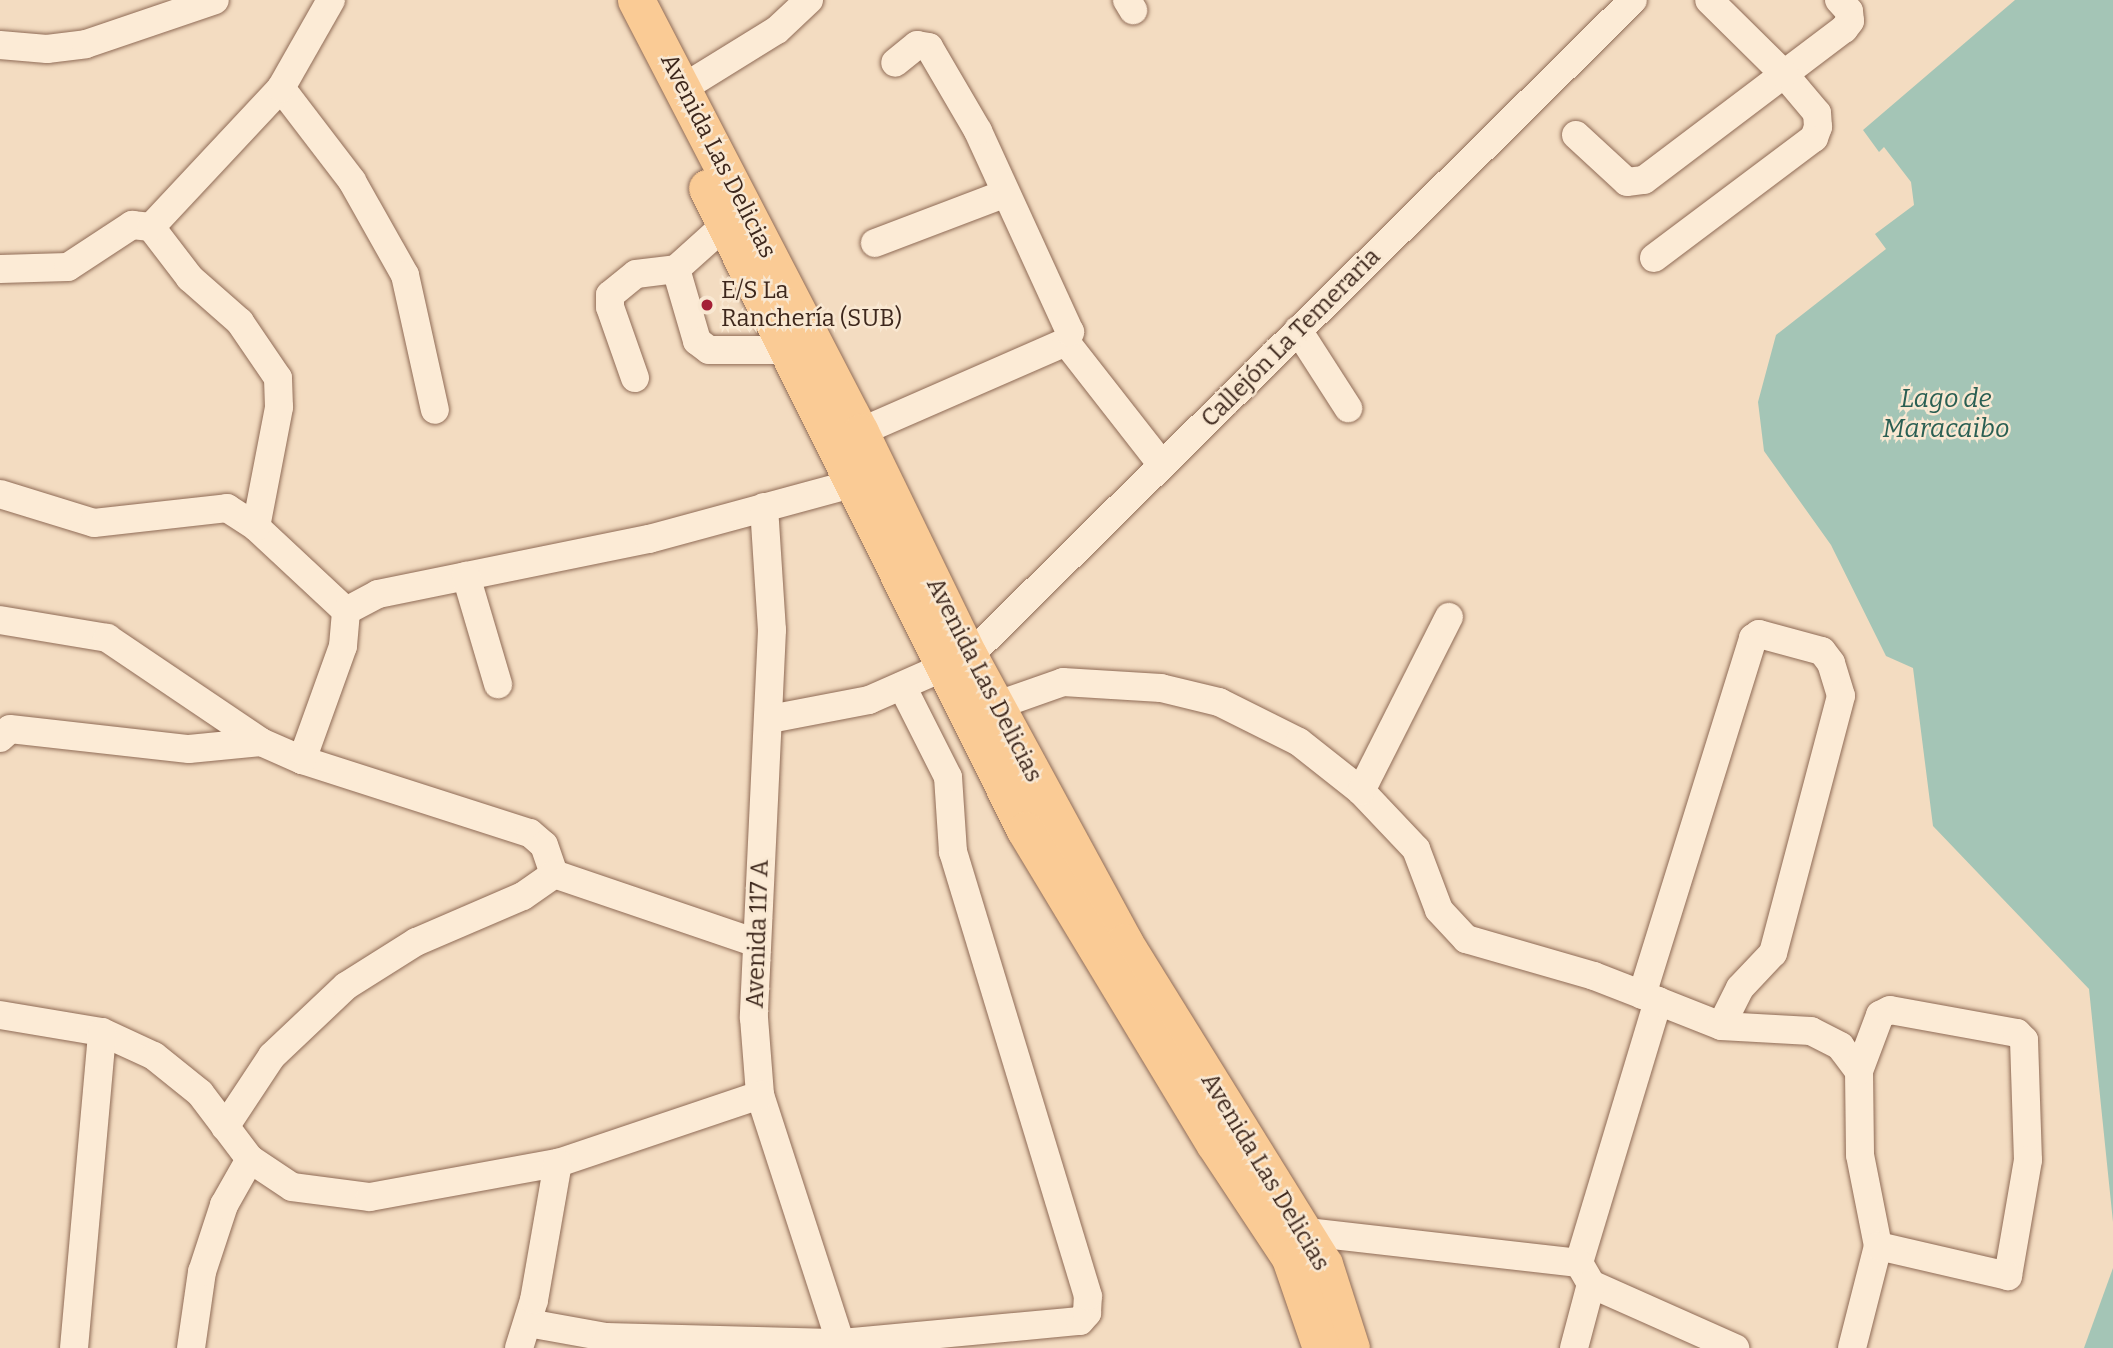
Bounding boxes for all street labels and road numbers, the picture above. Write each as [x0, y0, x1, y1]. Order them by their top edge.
street label: Avenida Las Delicias [654, 49, 782, 263]
street label: Callejón La Temeraria [1196, 243, 1386, 433]
street label: Avenida Las Delicias [920, 573, 1048, 787]
street label: Avenida 117 A [741, 859, 775, 1009]
street label: Avenida Las Delicias [1195, 1068, 1335, 1276]

